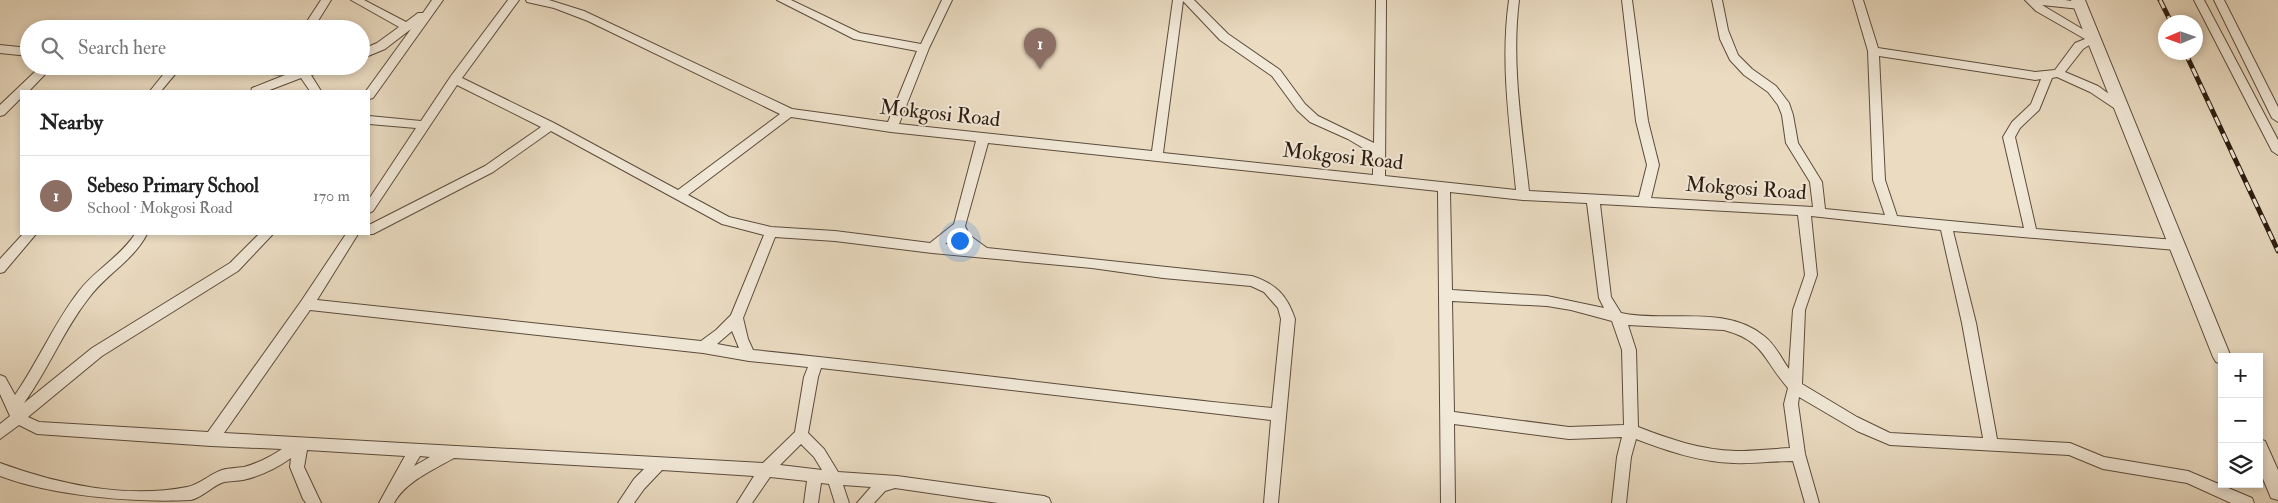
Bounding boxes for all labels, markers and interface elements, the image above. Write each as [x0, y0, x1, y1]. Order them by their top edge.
north arrow [2158, 15, 2203, 60]
search box [20, 20, 370, 75]
pin: 1 [1024, 28, 1056, 69]
icon: search [38, 34, 66, 62]
text: Search here [78, 36, 166, 60]
street label: Mokgosi Road [878, 94, 1002, 133]
text: Nearby [40, 109, 103, 136]
street label: Mokgosi Road [1281, 137, 1405, 176]
street label: Mokgosi Road [1684, 171, 1808, 206]
text: Sebeso Primary School [87, 174, 259, 198]
text: 1 [53, 186, 59, 206]
text: 170 m [313, 186, 350, 206]
text: School · Mokgosi Road [87, 198, 233, 218]
your location [947, 228, 973, 254]
map controls [2218, 353, 2263, 488]
button: + [2218, 353, 2263, 398]
button: − [2218, 398, 2263, 443]
button: layers [2218, 443, 2263, 488]

